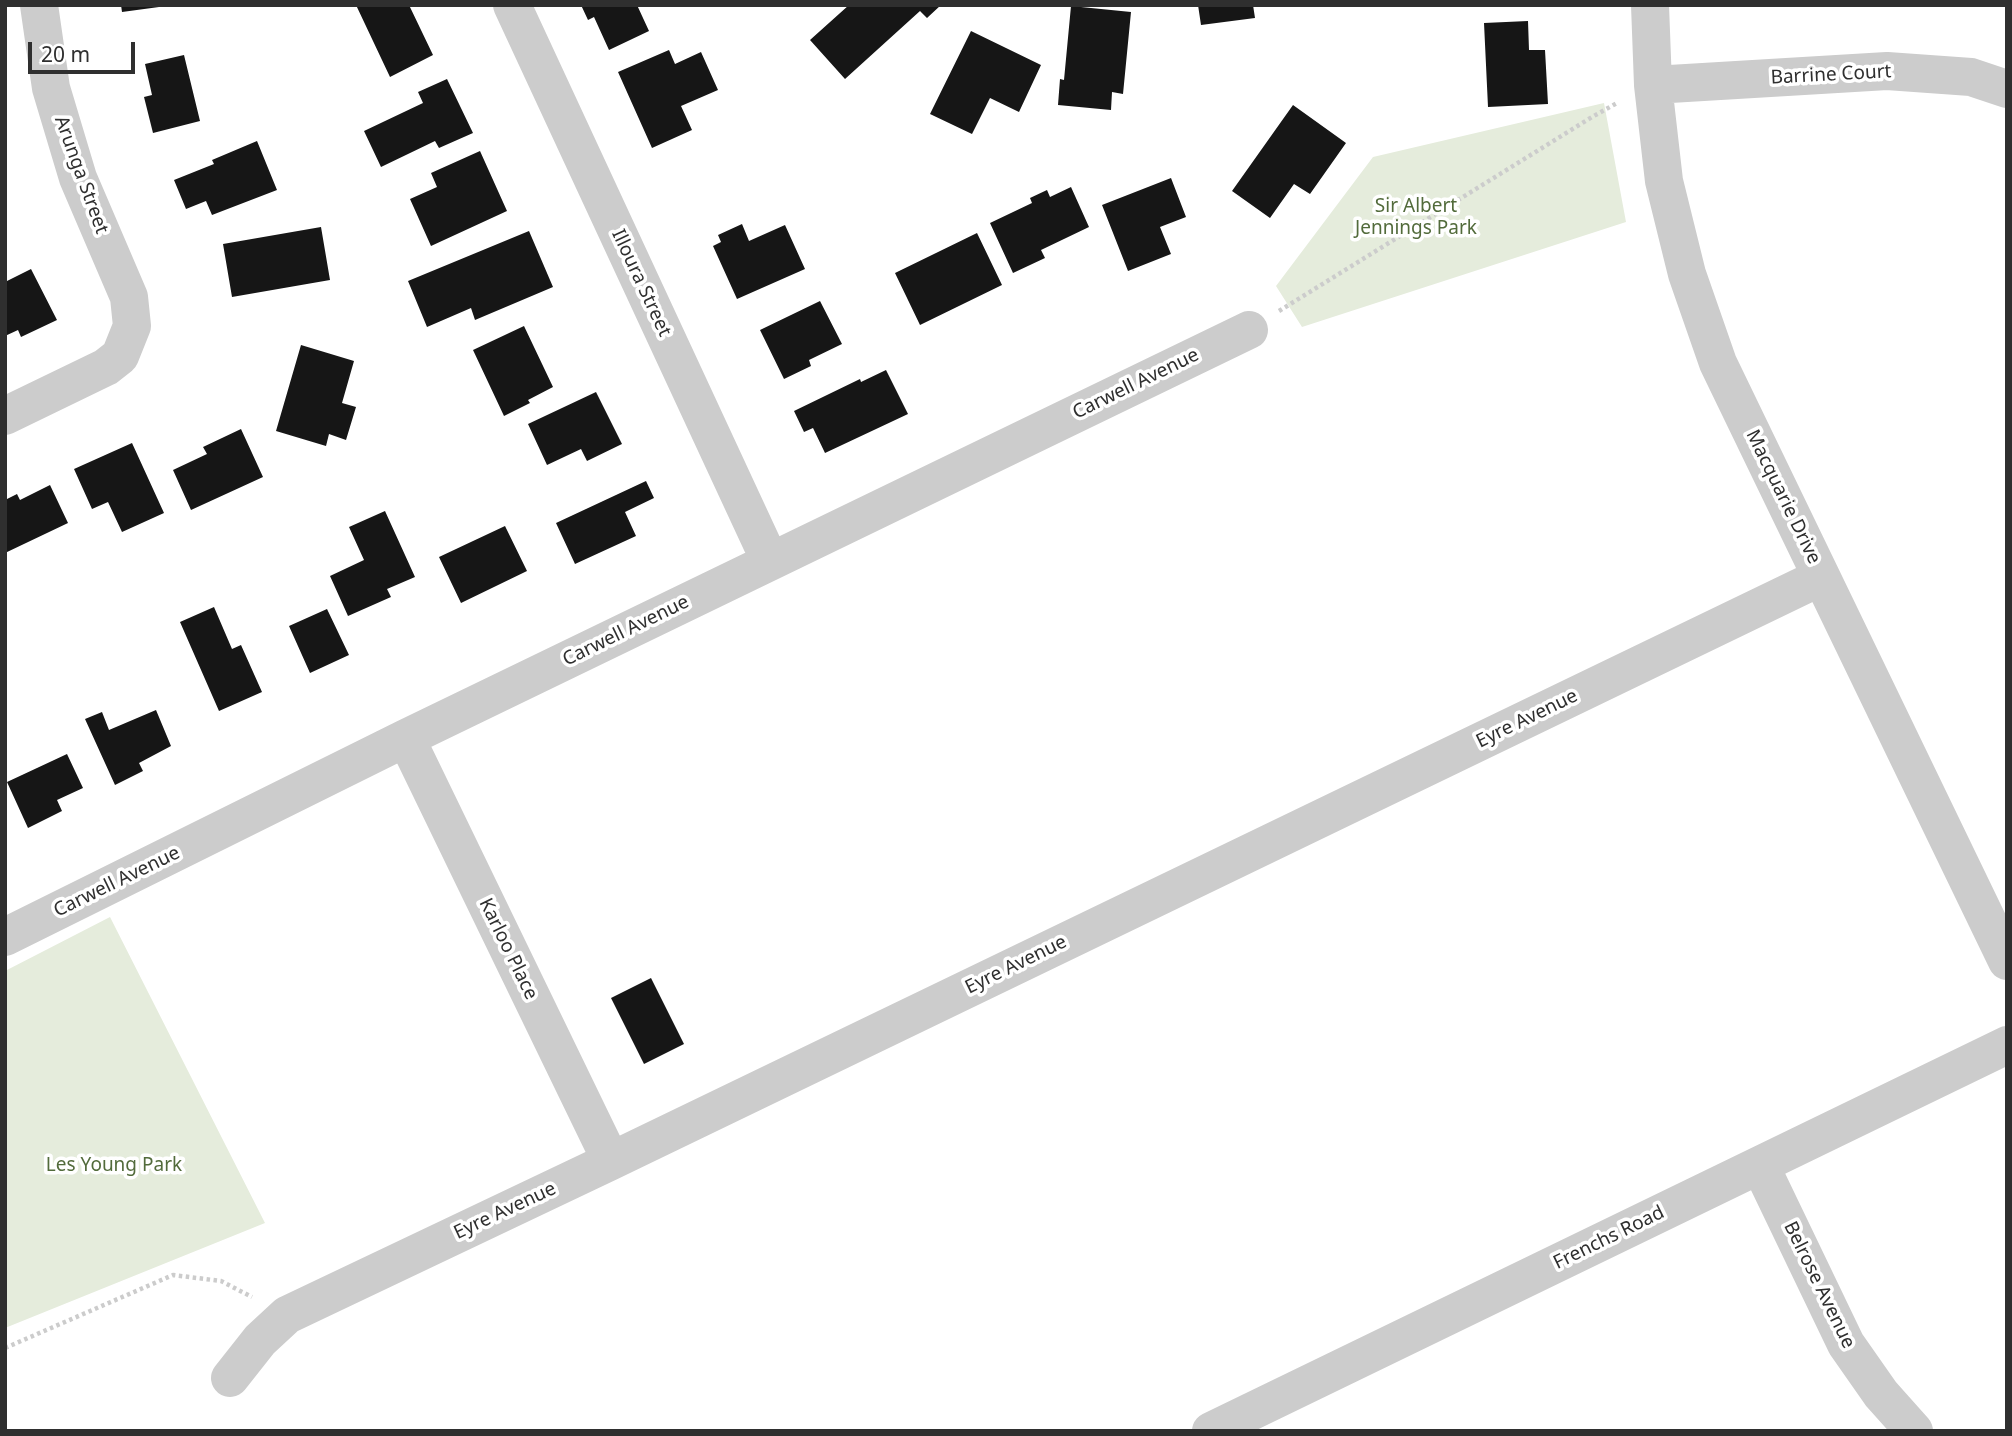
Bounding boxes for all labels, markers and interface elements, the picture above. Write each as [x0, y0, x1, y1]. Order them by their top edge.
scale bar [32, 28, 138, 72]
text: 20 m [41, 40, 90, 68]
street label: Barrine Court [1770, 60, 1892, 90]
street label: Arunga Street [49, 113, 113, 237]
park label: Sir Albert Jennings Park [1355, 196, 1477, 240]
street label: Illoura Street [606, 226, 676, 340]
street label: Carwell Avenue [1069, 344, 1203, 424]
street label: Macquarie Drive [1741, 426, 1825, 568]
street label: Carwell Avenue [559, 591, 693, 671]
street label: Eyre Avenue [1473, 685, 1581, 753]
street label: Carwell Avenue [50, 842, 184, 922]
street label: Karloo Place [474, 895, 542, 1003]
street label: Eyre Avenue [962, 931, 1070, 999]
park label: Les Young Park [46, 1155, 182, 1177]
street label: Eyre Avenue [450, 1177, 560, 1245]
street label: Frenchs Road [1550, 1201, 1668, 1275]
street label: Belrose Avenue [1778, 1218, 1860, 1352]

